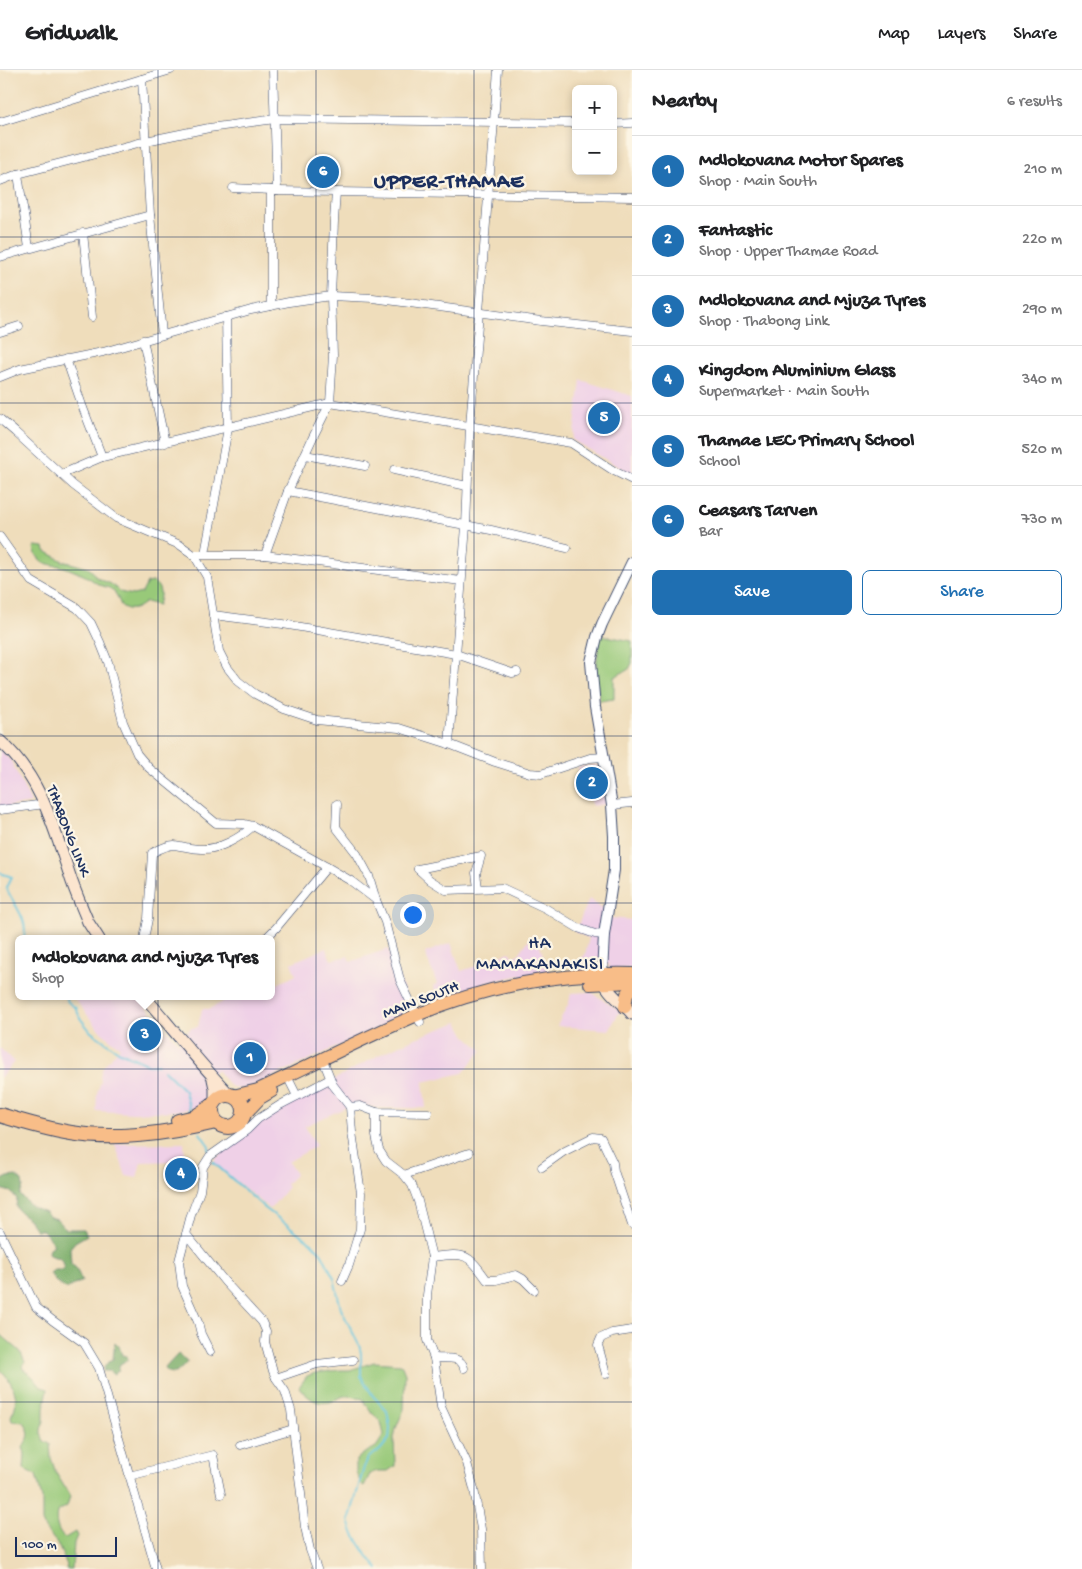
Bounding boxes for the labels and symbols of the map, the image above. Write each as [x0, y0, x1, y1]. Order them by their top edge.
pin: 6 [307, 153, 339, 191]
district label: UPPER-THAMAE [374, 171, 525, 196]
pin: 5 [588, 399, 620, 437]
pin: 2 [576, 764, 608, 802]
street label: THABONG LINK [40, 782, 94, 881]
your location [400, 902, 426, 928]
district label: HA MAMAKANAKISI [476, 934, 604, 976]
street label: MAIN SOUTH [380, 978, 463, 1025]
pin: 3 [129, 1016, 161, 1054]
pin: 1 [234, 1039, 266, 1077]
pin: 4 [165, 1155, 197, 1193]
scale bar [15, 1534, 118, 1557]

